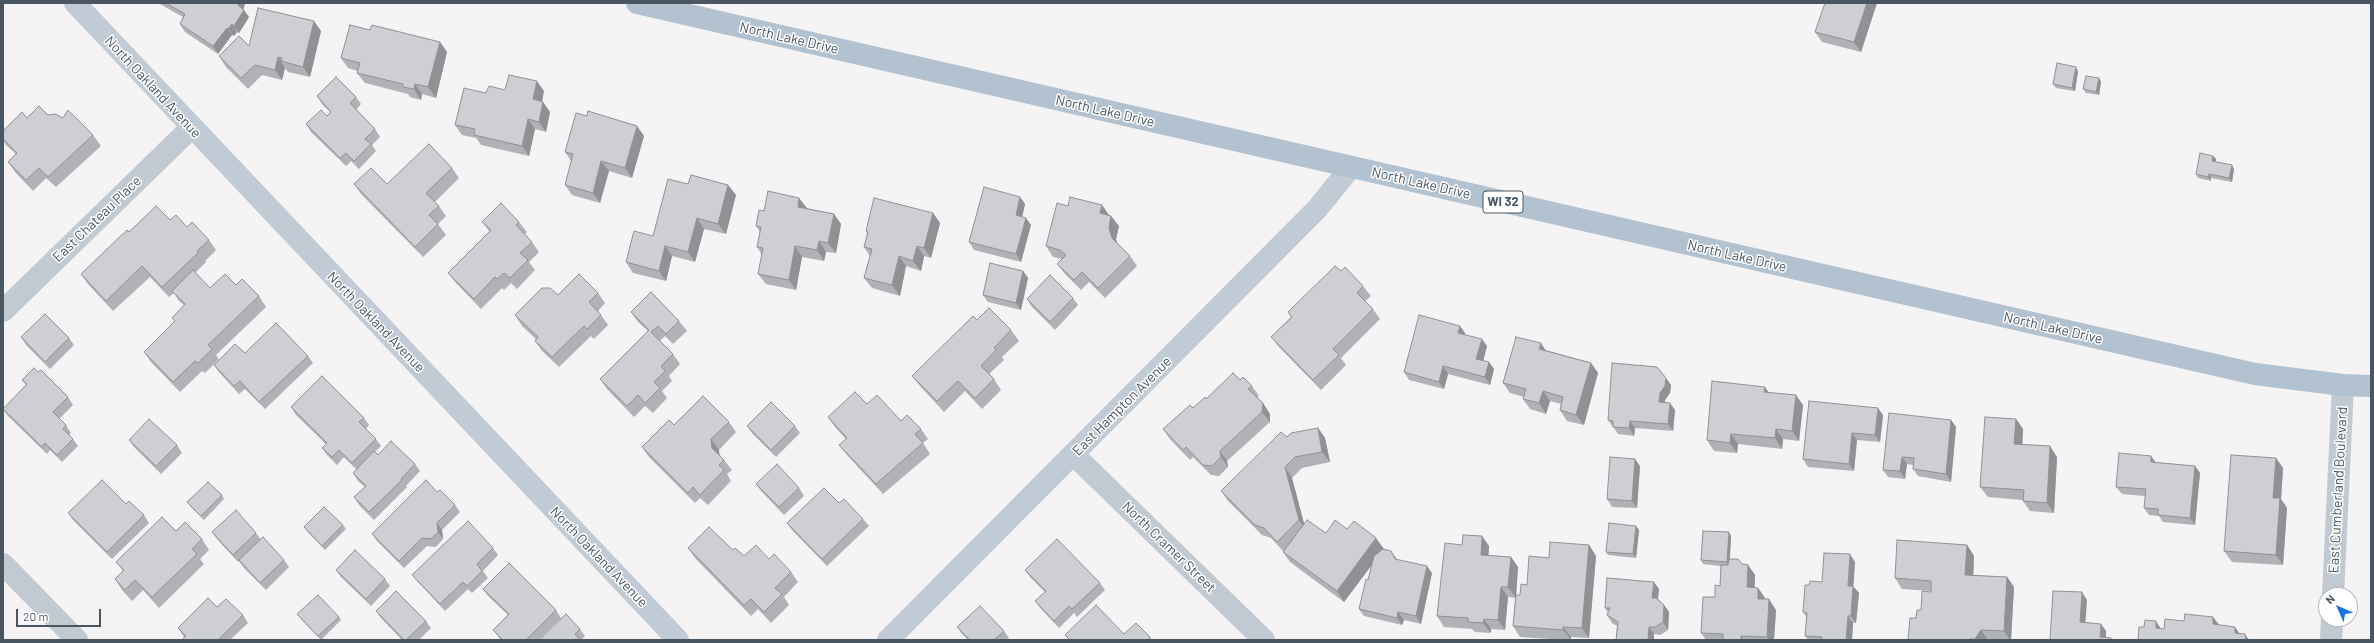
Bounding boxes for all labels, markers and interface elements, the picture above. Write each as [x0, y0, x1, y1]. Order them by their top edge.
street label: North Lake Drive [738, 18, 840, 58]
street label: North Oakland Avenue [101, 33, 205, 141]
street label: North Lake Drive [1054, 91, 1156, 131]
street label: North Lake Drive [1370, 163, 1472, 203]
street label: East Chateau Place [49, 173, 145, 265]
road number: WI 32 [1483, 191, 1523, 213]
street label: North Lake Drive [1686, 236, 1788, 276]
street label: North Oakland Avenue [324, 268, 428, 376]
street label: North Lake Drive [2002, 308, 2104, 348]
street label: East Hampton Avenue [1069, 353, 1175, 459]
street label: East Cumberland Boulevard [2325, 406, 2351, 574]
street label: North Cramer Street [1119, 498, 1219, 596]
street label: North Oakland Avenue [547, 503, 651, 611]
north arrow [2318, 587, 2358, 627]
text: N [2323, 592, 2337, 606]
scale bar [18, 601, 103, 627]
text: 20 m [23, 609, 49, 623]

